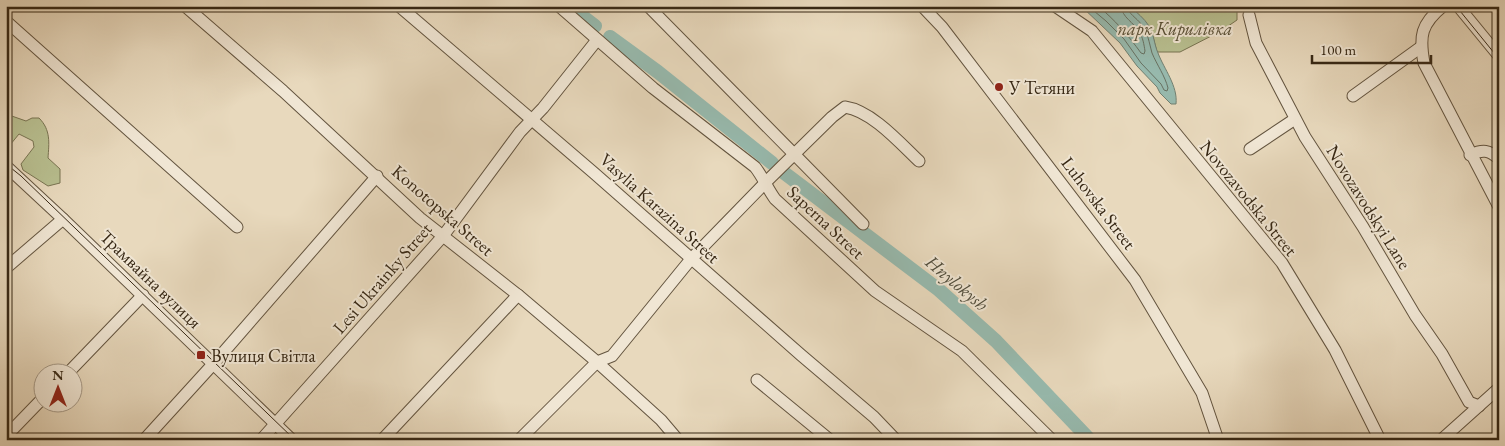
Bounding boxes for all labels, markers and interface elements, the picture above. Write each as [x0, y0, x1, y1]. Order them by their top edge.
park label: парк Кирилівка [1118, 17, 1232, 41]
scale bar [1312, 32, 1431, 64]
text: 100 m [1320, 40, 1357, 59]
place label: У Тетяни [1008, 76, 1076, 99]
marker: У Тетяни [993, 81, 1005, 93]
street label: Novozavodska Street [1195, 135, 1303, 261]
street label: Novozavodskyi Lane [1322, 141, 1416, 273]
street label: Vasylia Karazina Street [595, 148, 725, 268]
street label: Luhovska Street [1057, 152, 1142, 254]
street label: Konotopska Street [387, 159, 499, 261]
street label: Saperna Street [782, 180, 870, 264]
street label: Lesi Ukrainky Street [328, 217, 437, 338]
street label: Трамвайна вулиця [95, 225, 207, 333]
water label: Hnylokysh [920, 249, 994, 317]
place label: Вулиця Світла [211, 344, 316, 367]
marker: Вулиця Світла [195, 349, 207, 361]
north arrow [32, 364, 82, 414]
text: N [52, 366, 64, 384]

